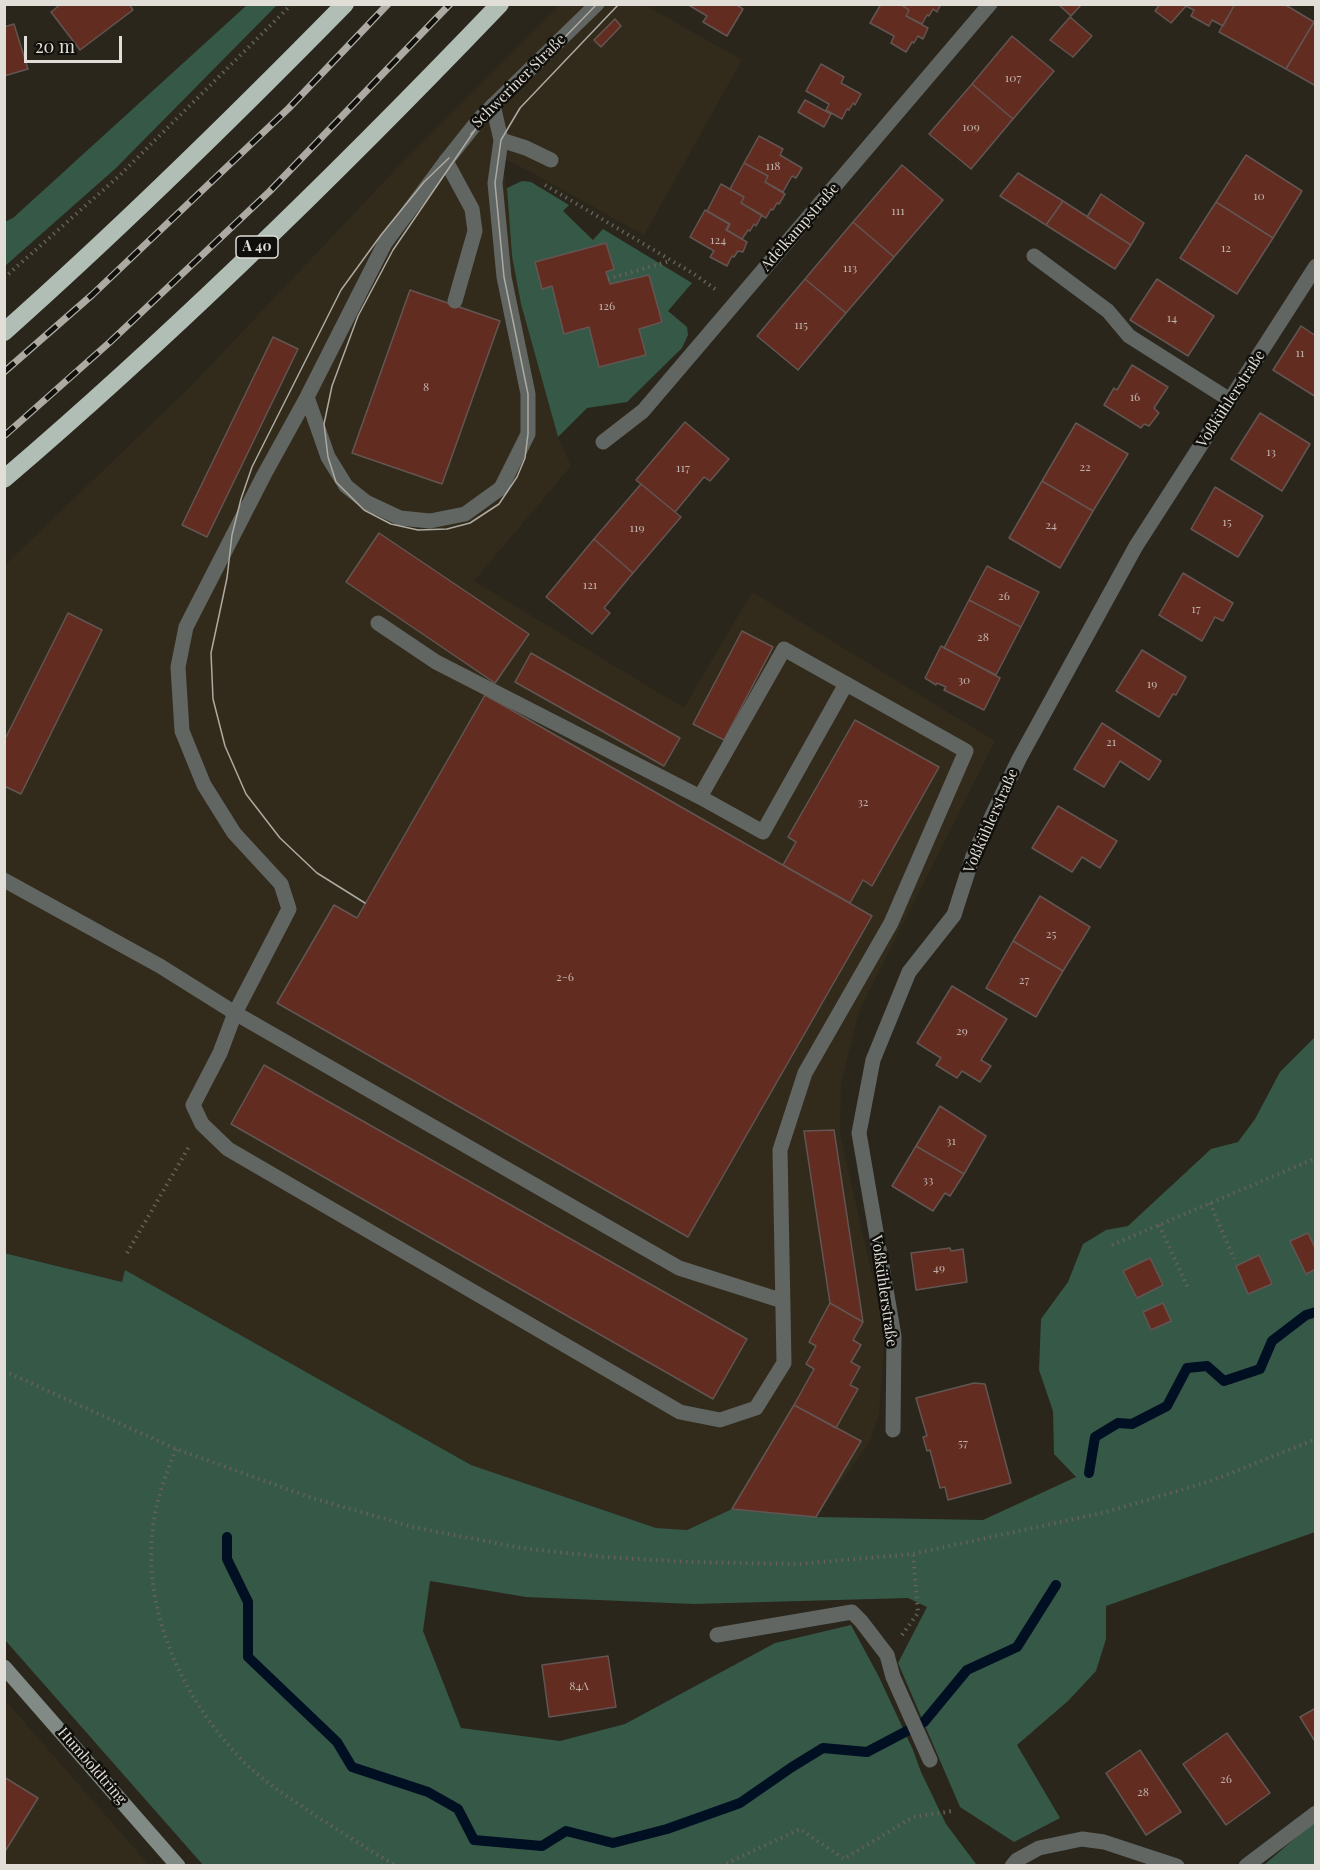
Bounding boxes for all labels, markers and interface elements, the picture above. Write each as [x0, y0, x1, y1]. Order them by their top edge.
scale bar [27, 24, 124, 62]
street label: Schweriner Straße [468, 30, 570, 132]
text: 20 m [35, 34, 75, 58]
house number: 107 [1005, 71, 1021, 85]
house number: 109 [962, 120, 980, 134]
house number: 118 [765, 159, 781, 173]
street label: Adelkampstraße [757, 180, 843, 274]
house number: 10 [1253, 189, 1265, 203]
house number: 111 [891, 204, 905, 218]
house number: 124 [710, 233, 726, 247]
road number: A 40 [236, 236, 278, 258]
house number: 12 [1221, 241, 1231, 255]
house number: 113 [843, 261, 857, 275]
house number: 126 [599, 299, 615, 313]
house number: 14 [1167, 311, 1177, 325]
house number: 115 [794, 318, 808, 332]
house number: 11 [1296, 346, 1304, 360]
street label: Voßkühlerstraße [1193, 347, 1269, 451]
house number: 8 [423, 380, 429, 394]
house number: 16 [1130, 390, 1140, 404]
house number: 13 [1266, 445, 1276, 459]
house number: 22 [1079, 460, 1091, 474]
house number: 117 [676, 461, 690, 475]
house number: 15 [1222, 515, 1232, 529]
house number: 24 [1045, 518, 1057, 532]
house number: 119 [630, 521, 644, 535]
house number: 121 [583, 578, 597, 592]
house number: 26 [998, 589, 1010, 603]
house number: 17 [1191, 602, 1201, 616]
house number: 28 [977, 630, 989, 644]
house number: 30 [958, 673, 970, 687]
house number: 19 [1147, 677, 1157, 691]
house number: 21 [1106, 735, 1116, 749]
street label: Voßkühlerstraße [960, 766, 1022, 876]
house number: 32 [857, 795, 869, 809]
house number: 25 [1046, 927, 1056, 941]
house number: 2-6 [556, 970, 574, 984]
house number: 27 [1019, 973, 1029, 987]
house number: 29 [956, 1024, 968, 1038]
house number: 31 [946, 1134, 956, 1148]
house number: 33 [923, 1173, 933, 1187]
street label: Voßkühlerstraße [867, 1234, 901, 1348]
house number: 49 [933, 1261, 945, 1275]
house number: 57 [958, 1436, 968, 1450]
house number: 84A [569, 1679, 589, 1693]
street label: Humboldtring [54, 1724, 130, 1808]
house number: 26 [1220, 1772, 1232, 1786]
house number: 28 [1137, 1785, 1149, 1799]

